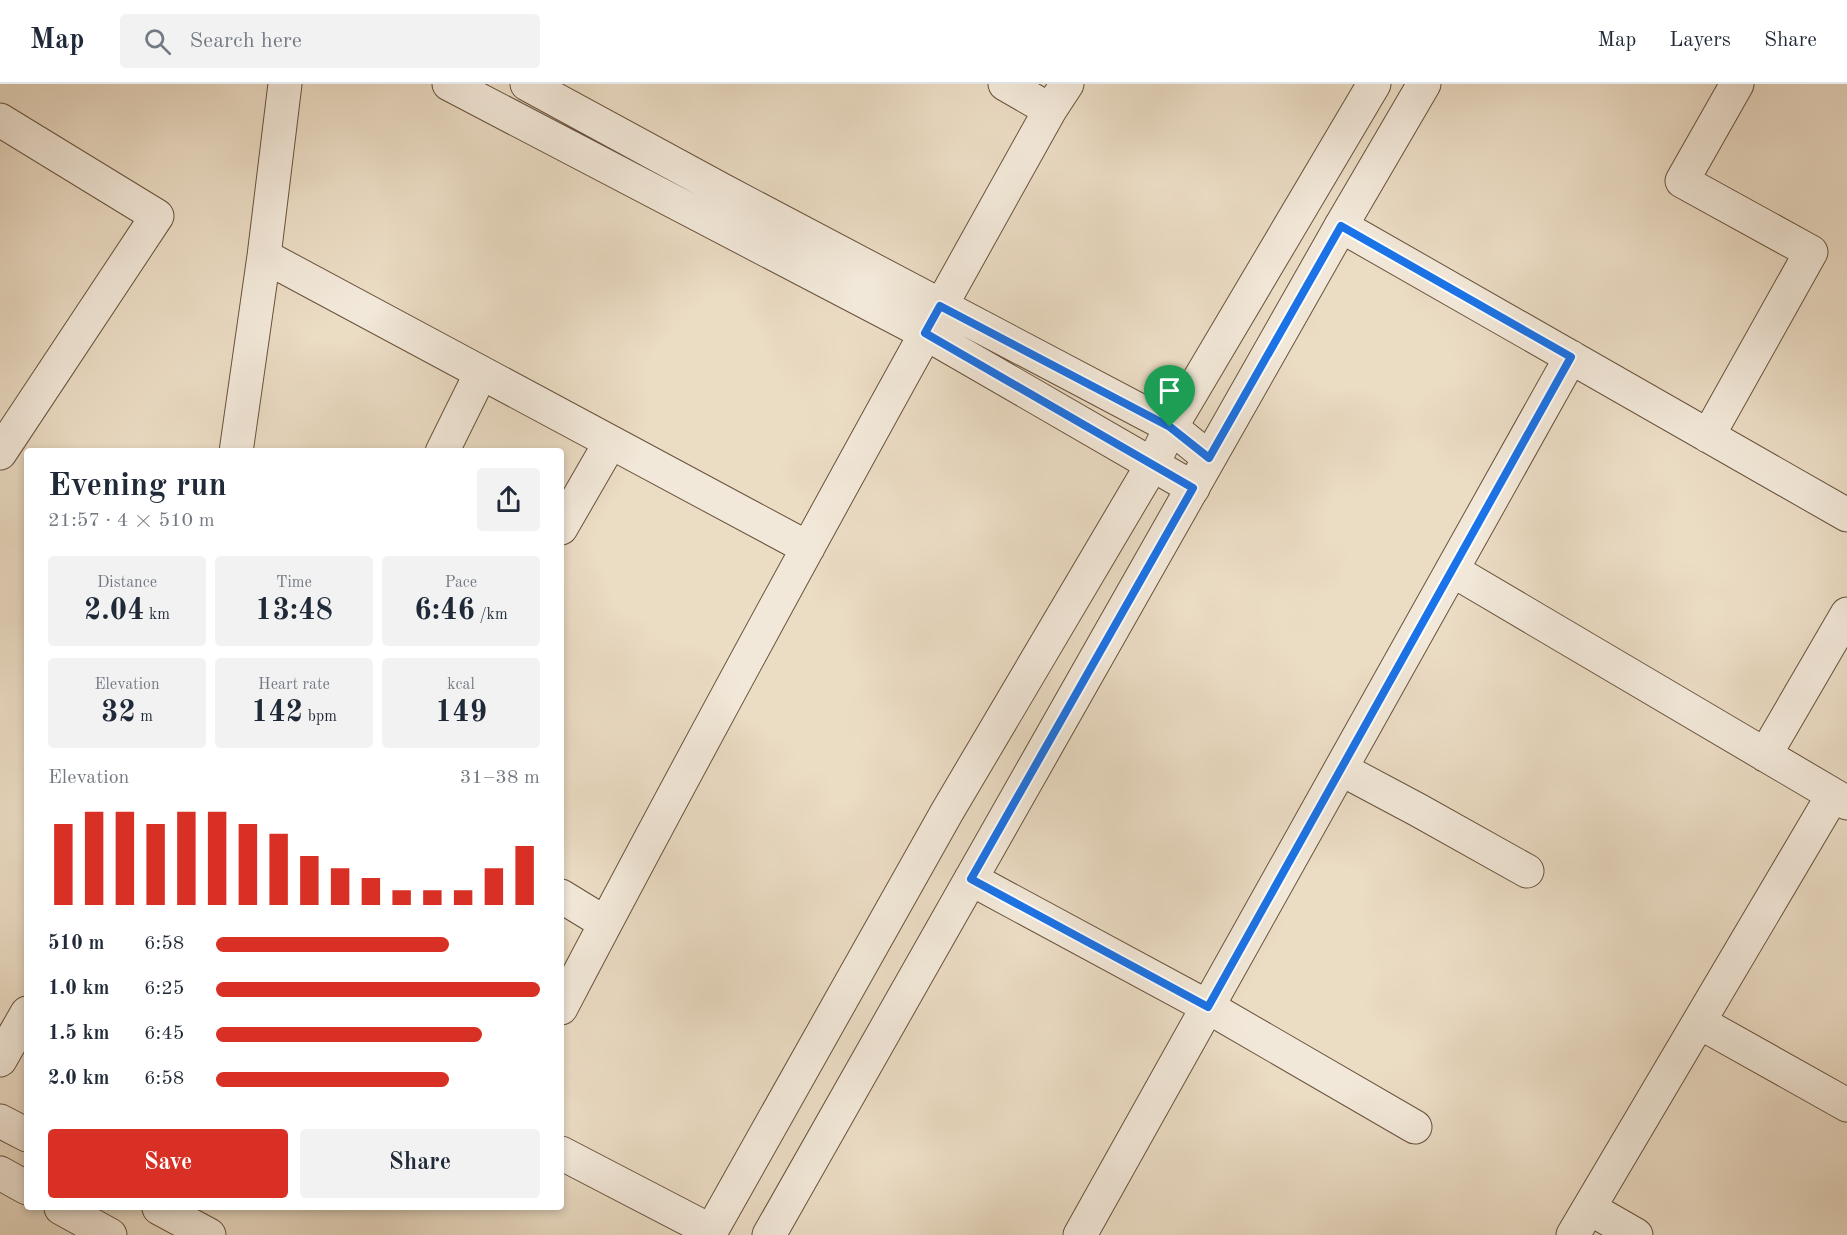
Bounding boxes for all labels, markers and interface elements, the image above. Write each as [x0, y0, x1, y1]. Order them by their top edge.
search box [120, 14, 540, 68]
icon: search [141, 25, 174, 58]
text: Map [30, 27, 84, 55]
text: Search here [189, 30, 302, 52]
text: Map [1597, 30, 1636, 51]
text: Layers [1669, 30, 1731, 51]
text: Share [1764, 30, 1817, 51]
pin [1144, 365, 1195, 427]
icon: arrive [1153, 374, 1186, 407]
button: share [477, 468, 540, 531]
text: Evening run [48, 470, 227, 503]
text: 21:57 · 4 × 510 m [48, 511, 215, 531]
text: Distance [97, 575, 157, 591]
text: Time [276, 575, 312, 591]
text: Pace [445, 575, 477, 591]
text: 2.04 [84, 596, 145, 626]
text: 13:48 [255, 596, 333, 626]
text: 6:46 [414, 596, 475, 626]
text: km [145, 607, 170, 623]
text: /km [475, 607, 508, 623]
text: Elevation [94, 677, 160, 693]
text: Heart rate [258, 677, 330, 693]
text: kcal [447, 677, 475, 693]
text: 32 [101, 698, 136, 728]
text: 142 [251, 698, 303, 728]
text: 149 [435, 698, 487, 728]
text: m [136, 709, 153, 725]
text: bpm [303, 709, 337, 725]
text: Elevation [48, 768, 129, 788]
text: 31–38 m [460, 768, 540, 788]
text: 510 m [48, 934, 104, 954]
text: 6:58 [144, 934, 184, 954]
text: 1.0 km [48, 979, 110, 999]
text: 6:25 [144, 979, 184, 999]
text: 1.5 km [48, 1024, 110, 1044]
text: 6:45 [144, 1024, 184, 1044]
text: 2.0 km [48, 1069, 110, 1089]
text: 6:58 [144, 1069, 184, 1089]
button: Save [48, 1129, 288, 1198]
button: Share [300, 1129, 540, 1198]

